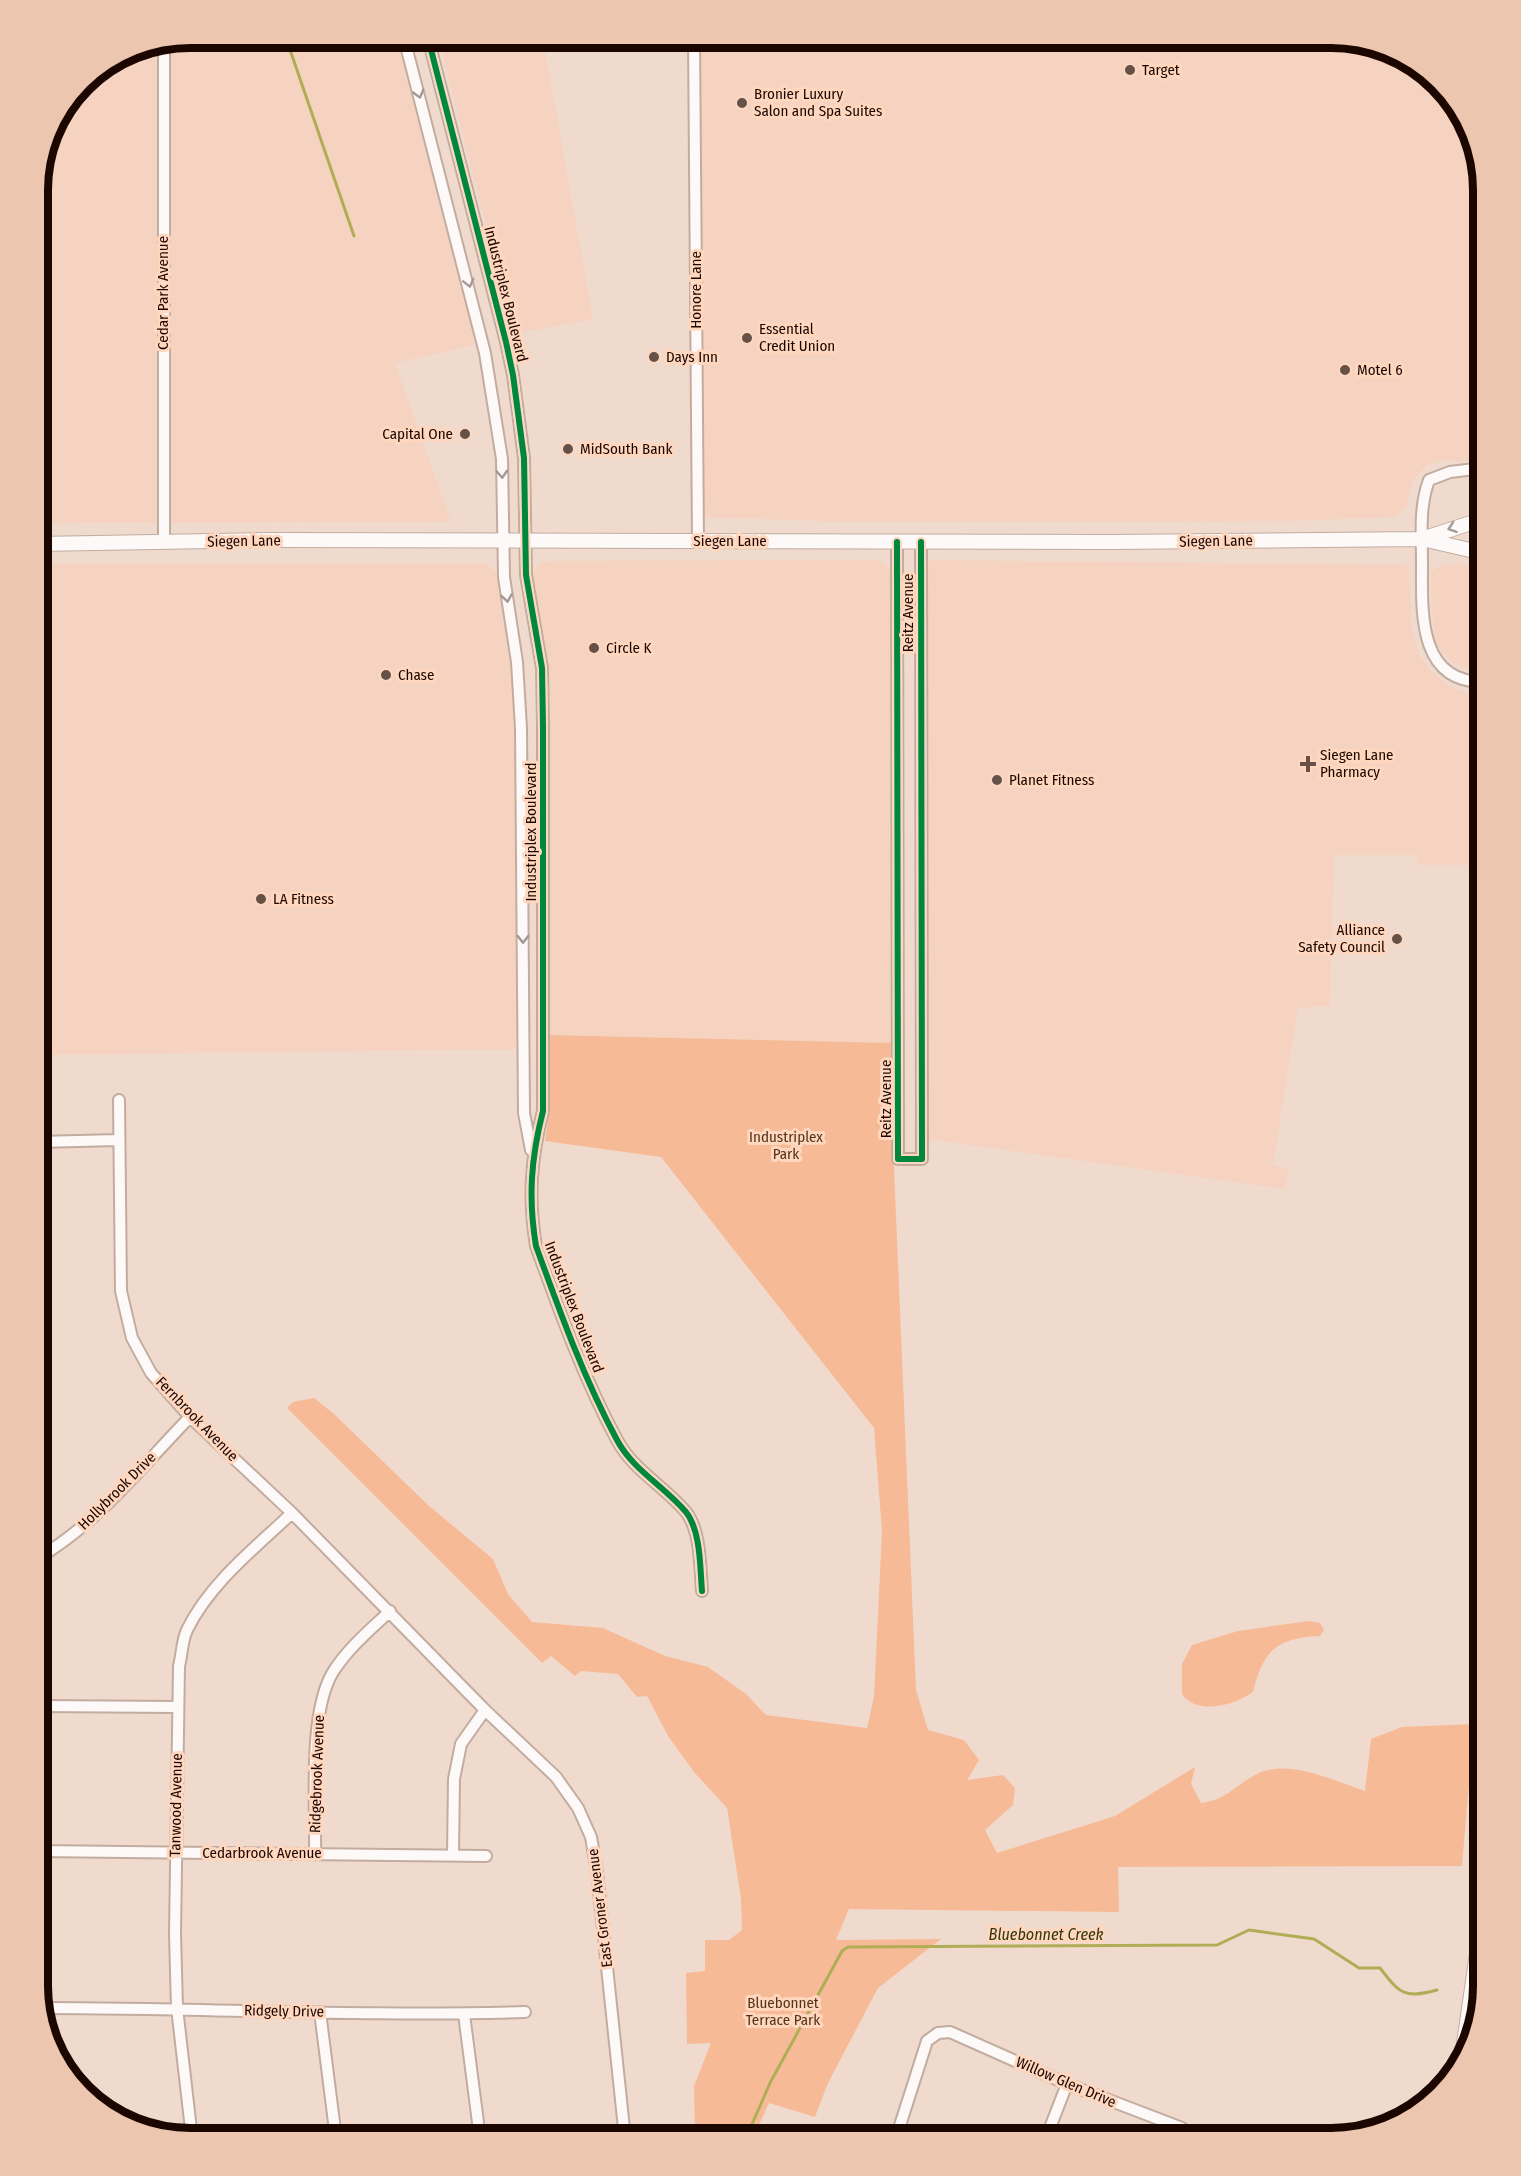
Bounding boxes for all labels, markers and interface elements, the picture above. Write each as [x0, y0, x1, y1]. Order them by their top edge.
place label: Target [1142, 61, 1180, 79]
marker: Target [1123, 63, 1137, 77]
place label: Bronier Luxury Salon and Spa Suites [754, 85, 882, 120]
one-way arrow [412, 88, 424, 99]
marker: Bronier Luxury Salon and Spa Suites [735, 96, 749, 110]
street label: Industriplex Boulevard [480, 224, 532, 364]
street label: Cedar Park Avenue [154, 236, 172, 350]
street label: Honore Lane [687, 251, 705, 329]
one-way arrow [461, 278, 474, 288]
place label: Essential Credit Union [759, 320, 835, 355]
marker: Essential Credit Union [740, 331, 754, 345]
place label: Days Inn [666, 348, 718, 366]
marker: Days Inn [647, 350, 661, 364]
place label: Motel 6 [1357, 361, 1403, 379]
marker: Motel 6 [1338, 363, 1352, 377]
place label: Capital One [382, 425, 453, 443]
marker: Capital One [458, 427, 472, 441]
place label: MidSouth Bank [580, 440, 672, 458]
marker: MidSouth Bank [561, 442, 575, 456]
one-way arrow [496, 470, 509, 479]
one-way arrow [1447, 521, 1458, 534]
street label: Siegen Lane [207, 531, 281, 551]
street label: Siegen Lane [1179, 531, 1253, 551]
street label: Siegen Lane [693, 532, 767, 550]
street label: Reitz Avenue [899, 574, 917, 652]
one-way arrow [501, 593, 513, 602]
place label: Circle K [606, 639, 651, 657]
marker: Circle K [587, 641, 601, 655]
place label: Chase [398, 666, 434, 684]
marker: Chase [379, 668, 393, 682]
place label: Siegen Lane Pharmacy [1320, 746, 1394, 781]
marker: Siegen Lane Pharmacy [1301, 757, 1315, 771]
street label: Industriplex Boulevard [522, 762, 540, 902]
place label: Planet Fitness [1009, 771, 1094, 789]
marker: Planet Fitness [990, 773, 1004, 787]
place label: LA Fitness [273, 890, 334, 908]
marker: LA Fitness [254, 892, 268, 906]
place label: Alliance Safety Council [1298, 921, 1385, 956]
marker: Alliance Safety Council [1390, 932, 1404, 946]
one-way arrow [517, 934, 529, 943]
street label: Reitz Avenue [877, 1060, 895, 1138]
park label: Industriplex Park [749, 1128, 823, 1163]
street label: Industriplex Boulevard [541, 1239, 607, 1375]
street label: Fernbrook Avenue [152, 1373, 242, 1465]
street label: Hollybrook Drive [74, 1448, 160, 1534]
street label: Ridgebrook Avenue [306, 1715, 328, 1833]
street label: Tanwood Avenue [166, 1753, 186, 1857]
street label: Cedarbrook Avenue [202, 1844, 322, 1862]
street label: East Groner Avenue [584, 1848, 616, 1968]
water label: Bluebonnet Creek [989, 1925, 1103, 1944]
park label: Bluebonnet Terrace Park [746, 1994, 820, 2029]
street label: Ridgely Drive [244, 2001, 324, 2021]
street label: Willow Glen Drive [1013, 2053, 1119, 2111]

